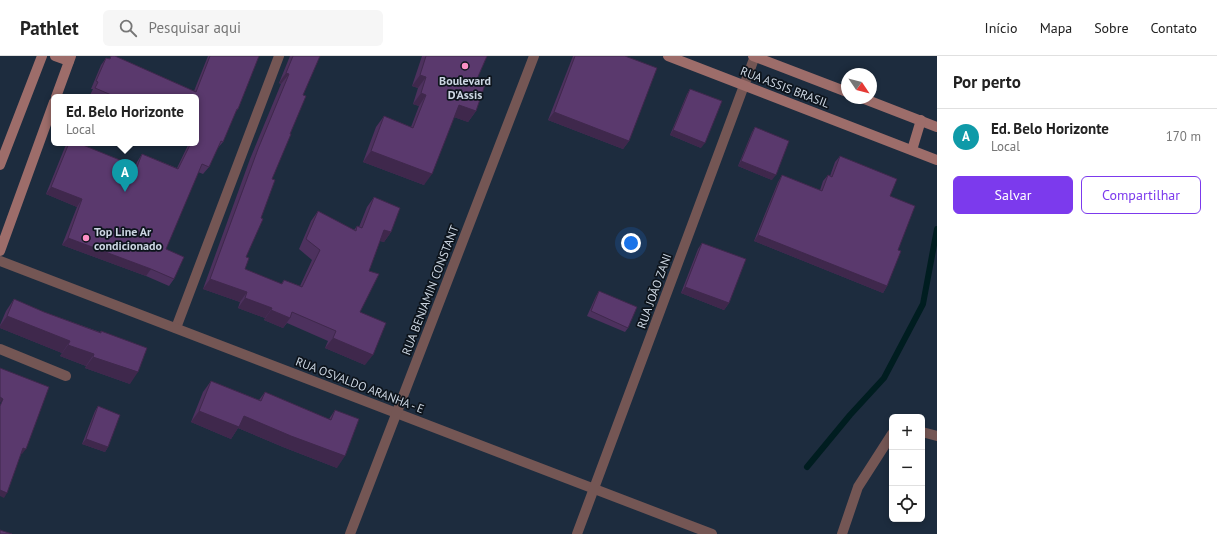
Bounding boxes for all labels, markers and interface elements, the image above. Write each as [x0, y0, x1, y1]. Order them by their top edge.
search box [103, 10, 383, 46]
text: Pathlet [20, 16, 79, 40]
icon: search [117, 17, 139, 39]
text: Pesquisar aqui [149, 18, 241, 37]
text: Início [985, 19, 1018, 37]
text: Mapa [1040, 19, 1072, 37]
text: Sobre [1094, 19, 1129, 37]
text: Contato [1151, 19, 1197, 37]
marker: Boulevard D'Assis [460, 61, 470, 71]
street label: RUA ASSIS BRASIL [738, 63, 832, 111]
north arrow [841, 68, 877, 104]
text: Por perto [953, 71, 1021, 93]
place label: Boulevard D'Assis [439, 73, 491, 102]
popup [51, 94, 199, 146]
text: Ed. Belo Horizonte [66, 102, 184, 121]
text: Ed. Belo Horizonte [991, 119, 1109, 138]
text: Local [66, 121, 95, 138]
text: A [962, 128, 970, 145]
text: 170 m [1166, 128, 1201, 145]
text: Local [991, 138, 1020, 155]
pin: A [112, 159, 138, 192]
button: Salvar [953, 176, 1073, 214]
button: Compartilhar [1081, 176, 1201, 214]
street label: RUA BENJAMIN CONSTANT [398, 223, 462, 357]
place label: Top Line Ar condicionado [94, 224, 163, 253]
marker: Top Line Ar condicionado [81, 233, 91, 243]
your location [621, 233, 641, 253]
street label: RUA JOÃO ZANI [633, 251, 675, 331]
street label: RUA OSVALDO ARANHA - E [294, 354, 426, 416]
map controls [889, 414, 925, 522]
button: + [889, 414, 925, 450]
button: − [889, 450, 925, 486]
button: locate [889, 486, 925, 522]

